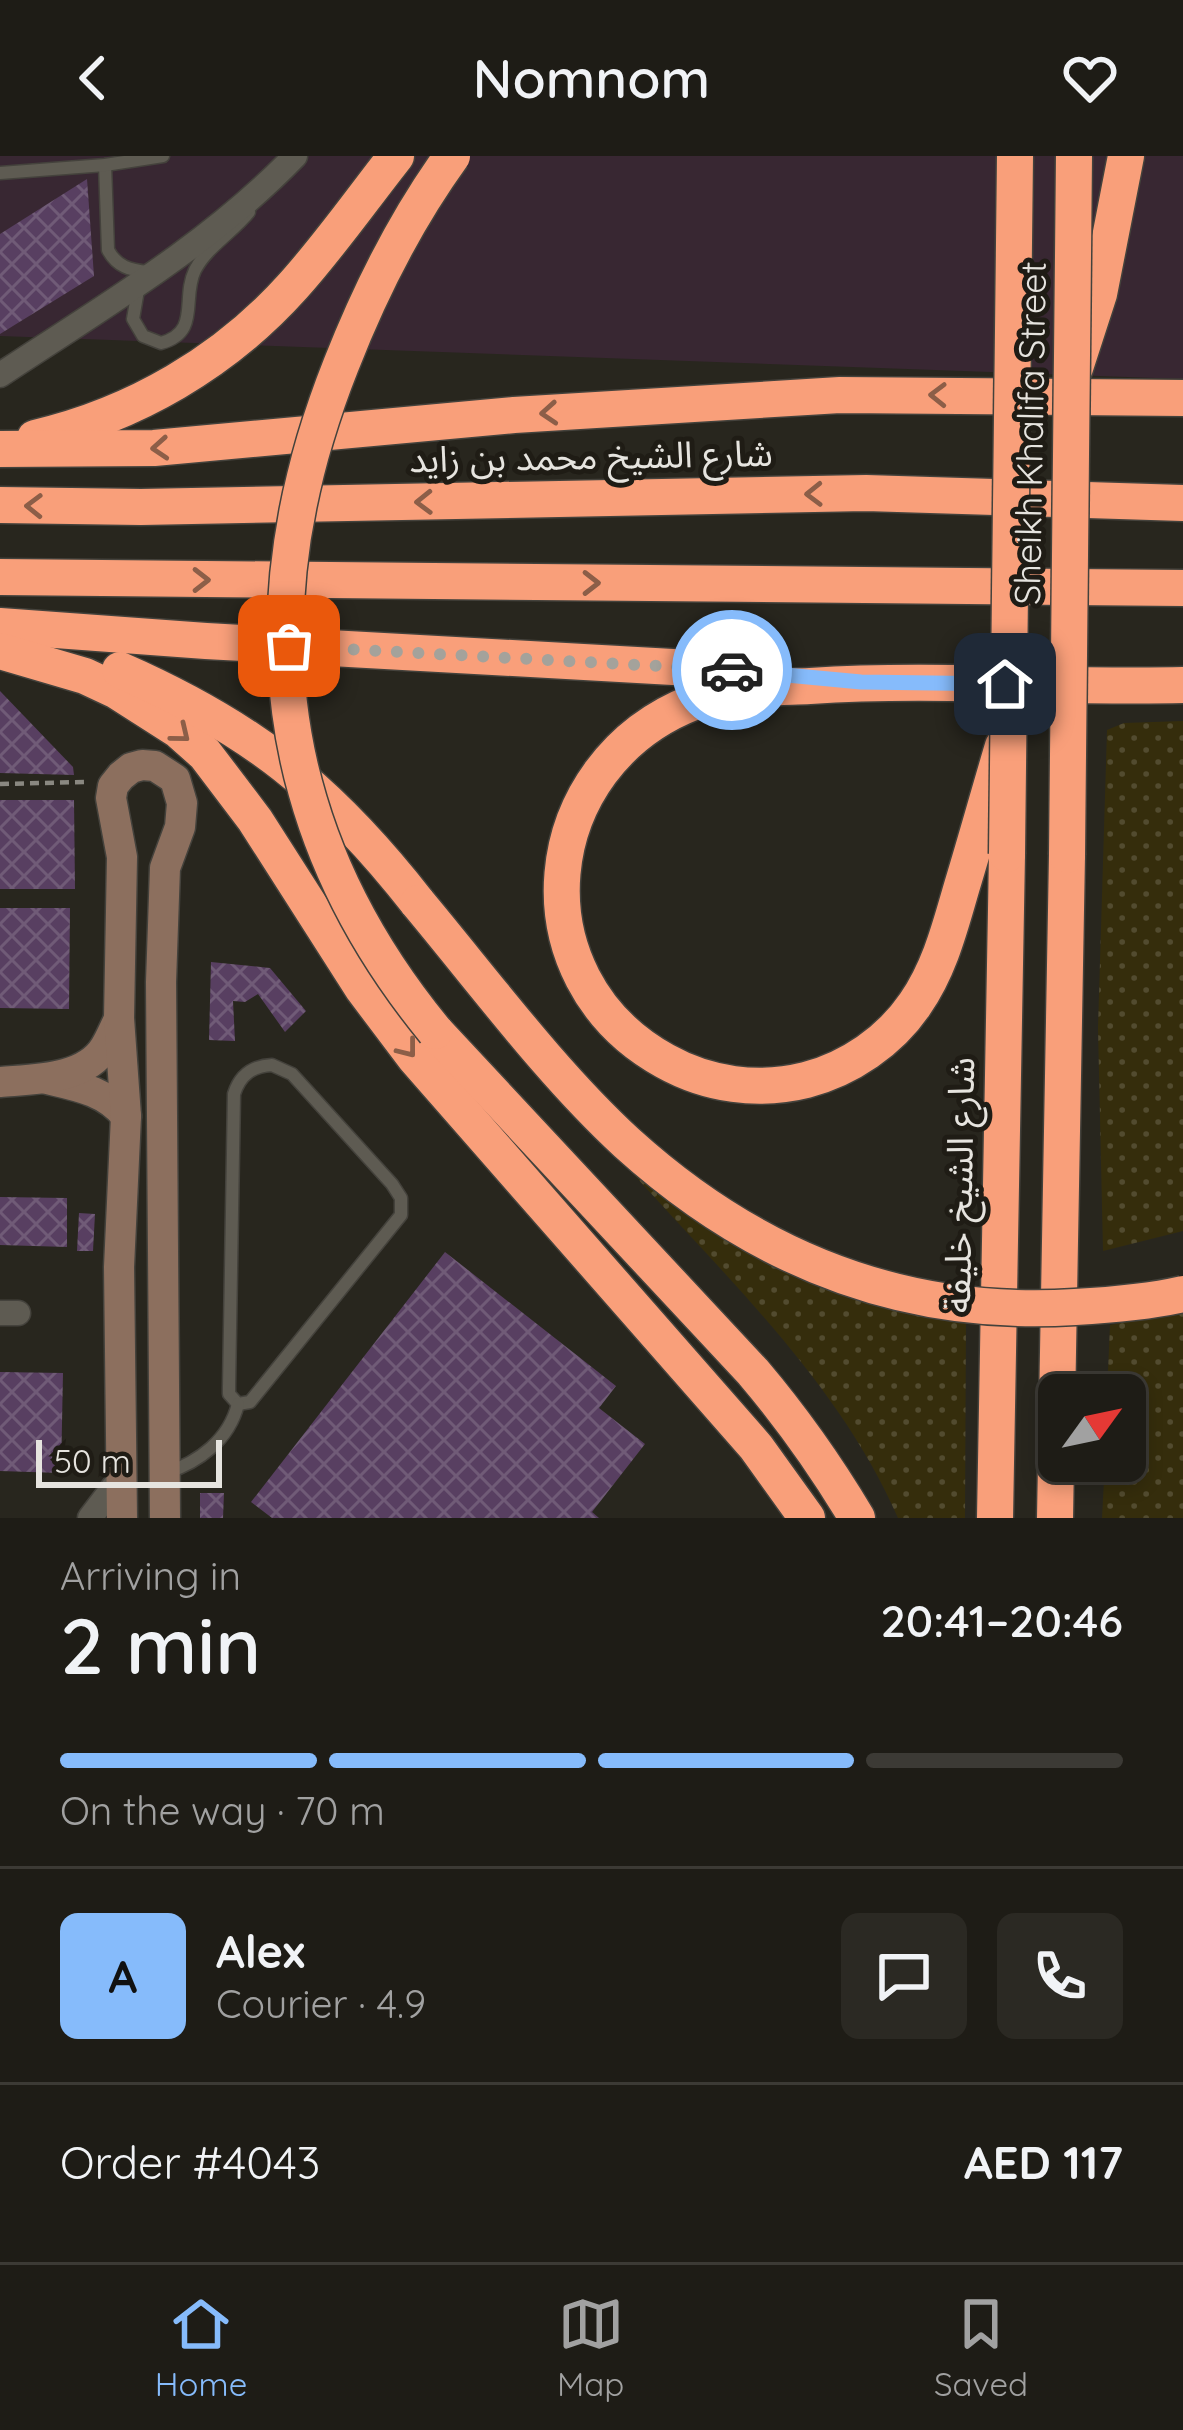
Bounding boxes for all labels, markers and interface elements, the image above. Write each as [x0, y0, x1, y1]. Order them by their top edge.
text: Nomnom [473, 44, 710, 112]
icon: back [60, 45, 126, 111]
icon: heart [1057, 45, 1123, 111]
street label: Sheikh Khalifa Street [1004, 261, 1055, 605]
one-way arrow [928, 383, 947, 409]
one-way arrow [539, 399, 558, 425]
street label: شارع الشيخ محمد بن زايد [409, 430, 773, 486]
one-way arrow [150, 434, 169, 460]
one-way arrow [804, 481, 822, 507]
one-way arrow [414, 488, 433, 514]
one-way arrow [24, 493, 43, 519]
one-way arrow [193, 567, 211, 593]
one-way arrow [583, 570, 601, 596]
pin [238, 595, 340, 697]
courier [672, 610, 792, 730]
icon: bag [256, 613, 322, 679]
pin [954, 633, 1056, 735]
icon: car [699, 637, 765, 703]
icon: home [972, 651, 1038, 717]
one-way arrow [167, 719, 189, 741]
one-way arrow [394, 1035, 415, 1057]
street label: شارع الشيخ خليفة [934, 1057, 988, 1313]
north arrow [1038, 1374, 1146, 1482]
map controls [1038, 1374, 1146, 1482]
scale bar [36, 1434, 222, 1487]
text: 50 m [54, 1440, 131, 1481]
text: Arriving in [60, 1551, 241, 1600]
text: 20:41–20:46 [880, 1592, 1123, 1648]
text: 2 min [60, 1596, 261, 1694]
text: On the way · 70 m [60, 1786, 385, 1835]
button: chat [841, 1913, 967, 2039]
button: phone [997, 1913, 1123, 2039]
text: Alex [216, 1923, 305, 1979]
text: A [109, 1948, 137, 2004]
text: Courier · 4.9 [216, 1979, 426, 2028]
text: Order #4043 [60, 2134, 320, 2190]
text: AED 117 [964, 2134, 1123, 2190]
tab: Home [155, 2291, 247, 2404]
tab: Map [557, 2291, 624, 2404]
tab: Saved [934, 2291, 1028, 2404]

